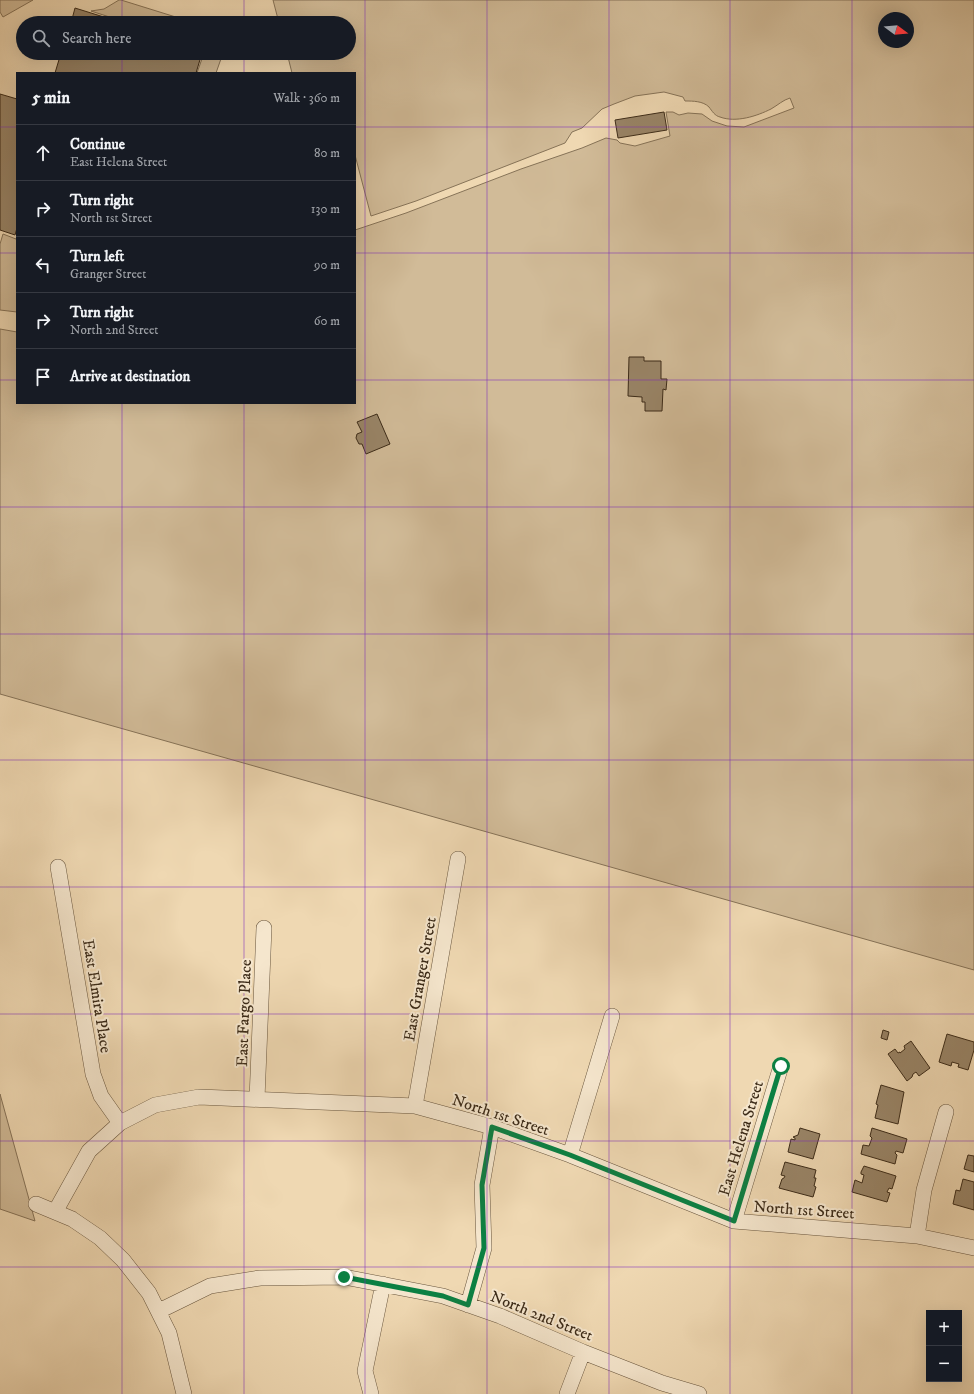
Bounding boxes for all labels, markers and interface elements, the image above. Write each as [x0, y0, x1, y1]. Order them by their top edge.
north arrow [878, 12, 914, 48]
search box [16, 16, 356, 60]
icon: search [30, 27, 52, 49]
text: Search here [62, 29, 131, 48]
text: 5 min [32, 87, 70, 109]
text: Walk · 360 m [273, 90, 340, 106]
text: Continue [70, 135, 125, 154]
icon: ahead [32, 142, 54, 164]
text: 80 m [314, 145, 340, 161]
text: East Helena Street [70, 154, 167, 170]
text: Turn right [70, 191, 133, 210]
icon: right [32, 198, 54, 220]
text: 130 m [311, 201, 340, 217]
text: North 1st Street [70, 210, 152, 226]
text: Turn left [70, 247, 124, 266]
icon: left [32, 254, 54, 276]
text: 90 m [314, 257, 340, 273]
text: Granger Street [70, 266, 146, 282]
text: Turn right [70, 303, 133, 322]
icon: right [32, 310, 54, 332]
text: 60 m [314, 313, 340, 329]
text: North 2nd Street [70, 322, 158, 338]
icon: arrive [32, 366, 54, 388]
text: Arrive at destination [70, 367, 190, 386]
street label: East Granger Street [399, 915, 441, 1043]
street label: East Elmira Place [78, 938, 116, 1055]
street label: East Fargo Place [232, 959, 256, 1067]
route start [772, 1057, 790, 1075]
street label: East Helena Street [714, 1078, 768, 1198]
street label: North 1st Street [450, 1090, 552, 1140]
street label: North 1st Street [753, 1196, 855, 1223]
route end [335, 1268, 353, 1286]
street label: North 2nd Street [487, 1286, 596, 1346]
map controls [926, 1310, 962, 1382]
button: + [926, 1310, 962, 1346]
button: − [926, 1346, 962, 1382]

